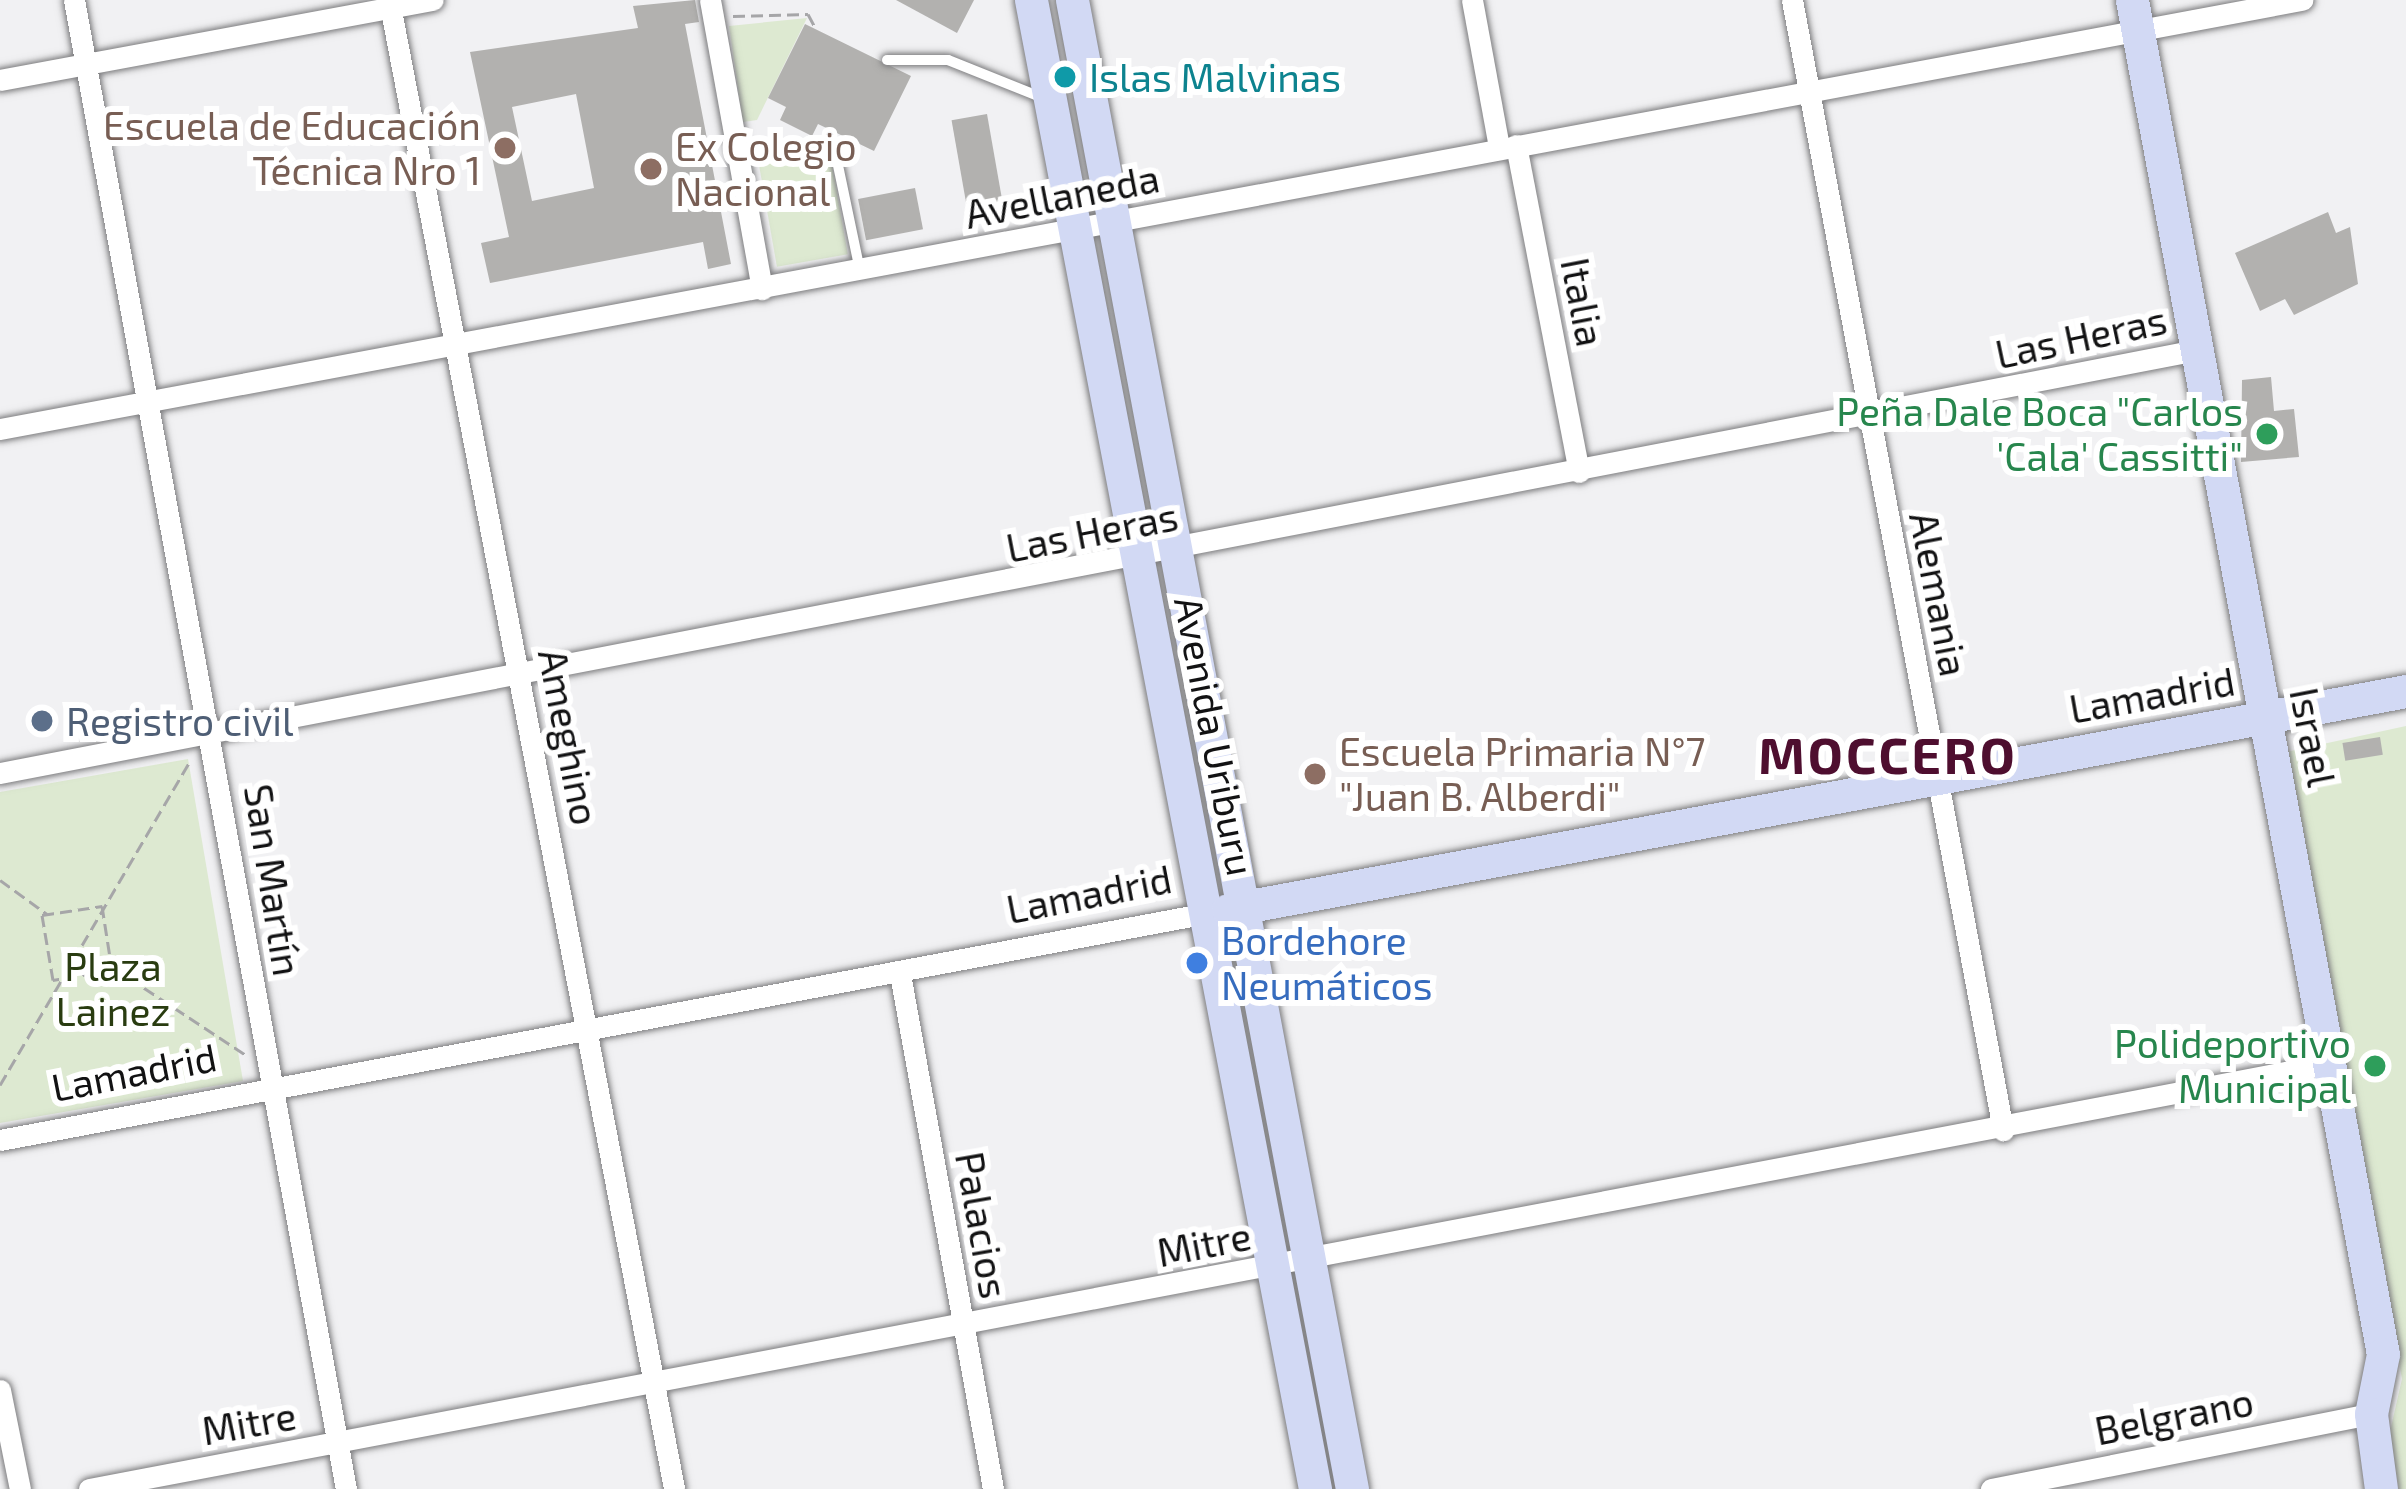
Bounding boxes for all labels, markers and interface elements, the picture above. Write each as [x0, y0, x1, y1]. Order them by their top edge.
place label: Islas Malvinas [1089, 54, 1341, 100]
marker: Islas Malvinas [1052, 64, 1078, 90]
place label: Escuela de Educación Técnica Nro 1 [103, 103, 481, 194]
place label: Ex Colegio Nacional [675, 124, 857, 215]
marker: Escuela de Educación Técnica Nro 1 [492, 135, 518, 161]
street label: Avellaneda [961, 154, 1163, 238]
marker: Ex Colegio Nacional [638, 156, 664, 182]
street label: Italia [1552, 254, 1614, 350]
street label: Las Heras [1991, 296, 2171, 378]
place label: Peña Dale Boca "Carlos 'Cala' Cassitti" [1836, 389, 2243, 480]
marker: Peña Dale Boca "Carlos 'Cala' Cassitti" [2254, 421, 2280, 447]
street label: Las Heras [1002, 492, 1182, 572]
street label: Alemania [1900, 508, 1978, 680]
street label: Avenida Uriburu [1165, 593, 1265, 879]
street label: Ameghino [529, 645, 609, 829]
street label: Lamadrid [2066, 657, 2238, 733]
street label: Israel [2281, 684, 2345, 790]
place label: Registro civil [66, 698, 294, 744]
marker: Registro civil [29, 708, 55, 734]
district label: MOCCERO [1758, 723, 2018, 785]
place label: Escuela Primaria N°7 "Juan B. Alberdi" [1339, 729, 1706, 820]
marker: Escuela Primaria N°7 "Juan B. Alberdi" [1302, 761, 1328, 787]
street label: San Martín [235, 781, 311, 979]
street label: Lamadrid [1003, 855, 1175, 933]
place label: Bordehore Neumáticos [1221, 918, 1432, 1009]
park label: Plaza Lainez [56, 944, 170, 1035]
marker: Bordehore Neumáticos [1184, 950, 1210, 976]
place label: Polideportivo Municipal [2114, 1021, 2351, 1112]
street label: Lamadrid [48, 1033, 220, 1111]
marker: Polideportivo Municipal [2362, 1053, 2388, 1079]
street label: Palacios [946, 1148, 1018, 1302]
street label: Mitre [1153, 1212, 1255, 1276]
street label: Belgrano [2091, 1378, 2257, 1454]
street label: Mitre [198, 1392, 300, 1454]

